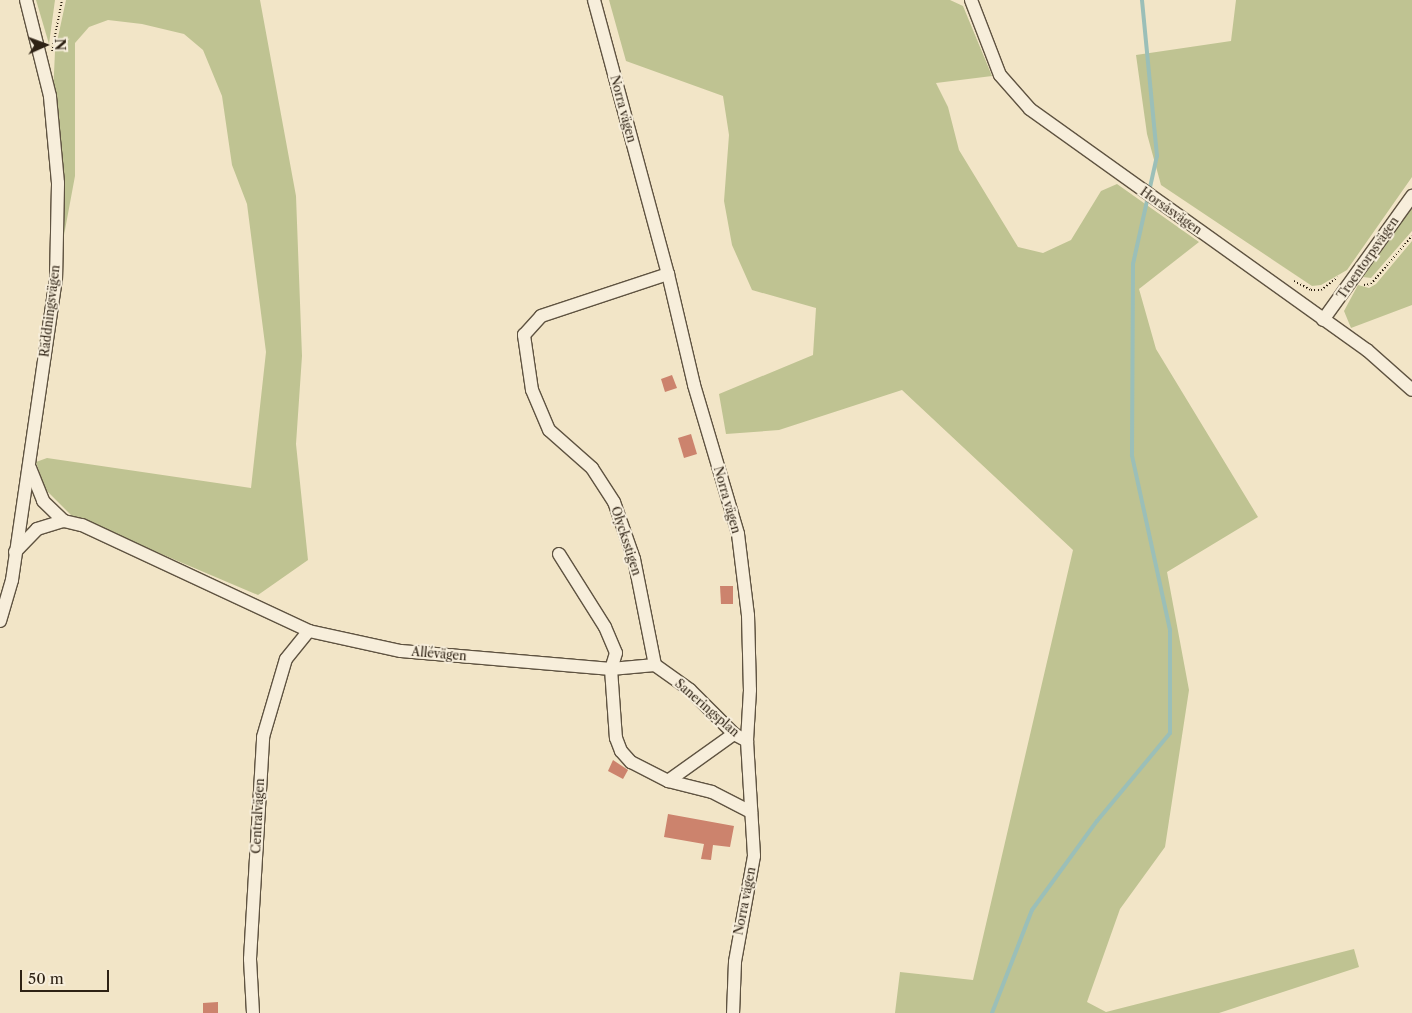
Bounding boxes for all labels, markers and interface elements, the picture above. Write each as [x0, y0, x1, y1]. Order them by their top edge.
north arrow [20, 20, 70, 70]
text: N [51, 38, 69, 51]
street label: Norra vägen [607, 74, 639, 144]
street label: Horsåsvägen [1137, 184, 1205, 238]
street label: Troentorpsvägen [1334, 214, 1402, 302]
street label: Räddningsvägen [37, 264, 63, 358]
street label: Norra vägen [710, 465, 744, 535]
street label: Olycksstigen [608, 505, 644, 577]
street label: Allévägen [411, 644, 467, 664]
street label: Saneringsplan [672, 676, 742, 740]
street label: Centralvägen [249, 778, 267, 854]
street label: Norra vägen [731, 865, 759, 937]
scale bar [22, 960, 111, 992]
text: 50 m [28, 969, 64, 988]

